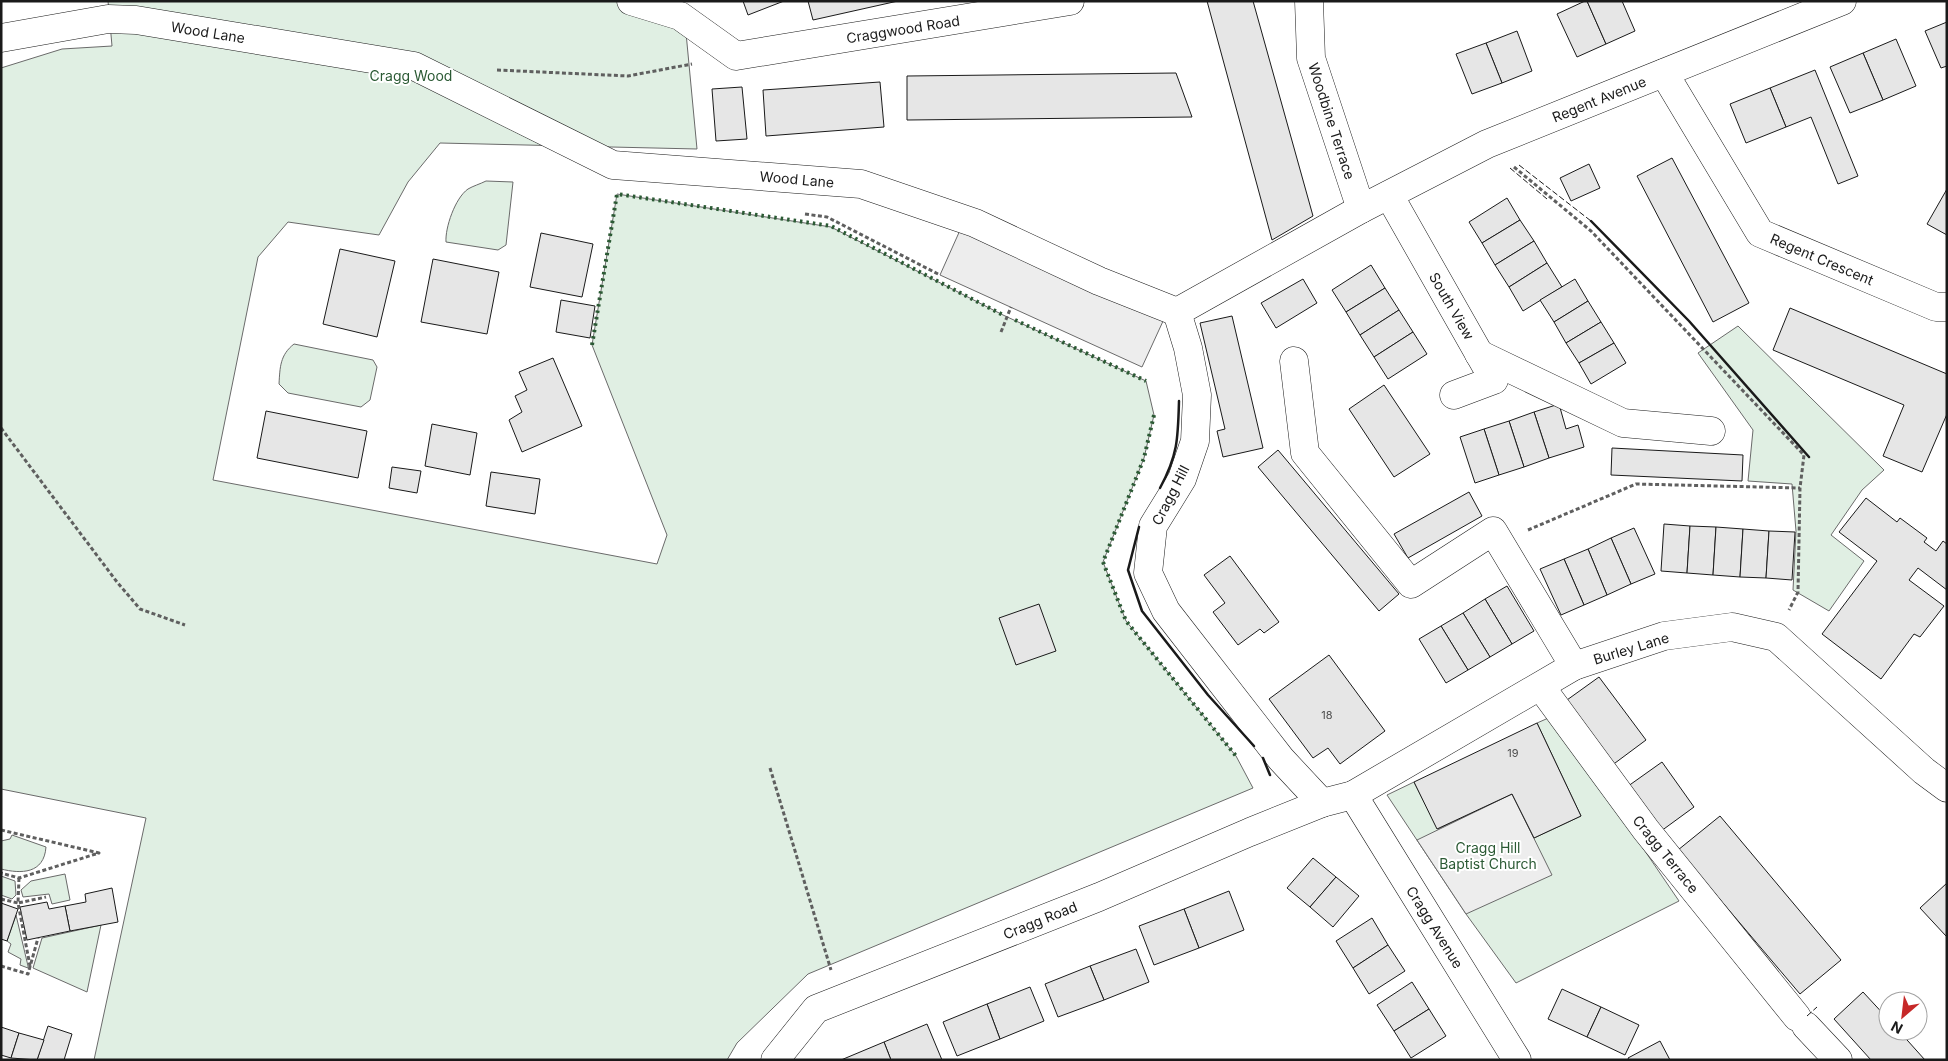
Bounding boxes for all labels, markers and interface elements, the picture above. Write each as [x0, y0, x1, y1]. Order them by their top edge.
street label: Craggwood Road [845, 12, 961, 46]
street label: Wood Lane [170, 18, 246, 46]
street label: Woodbine Terrace [1305, 61, 1359, 181]
park label: Cragg Wood [370, 67, 452, 84]
street label: Regent Avenue [1550, 72, 1648, 126]
street label: Wood Lane [759, 167, 835, 191]
street label: Regent Crescent [1768, 230, 1876, 289]
street label: South View [1426, 269, 1478, 343]
street label: Cragg Hill [1148, 462, 1192, 528]
street label: Burley Lane [1591, 628, 1671, 668]
house number: 18 [1321, 708, 1333, 722]
house number: 19 [1507, 746, 1519, 760]
street label: Cragg Terrace [1629, 812, 1703, 896]
park label: Cragg Hill Baptist Church [1439, 839, 1537, 872]
street label: Cragg Avenue [1403, 883, 1467, 971]
street label: Cragg Road [1001, 897, 1079, 943]
north arrow [1878, 991, 1928, 1041]
text: N [1888, 1018, 1905, 1038]

